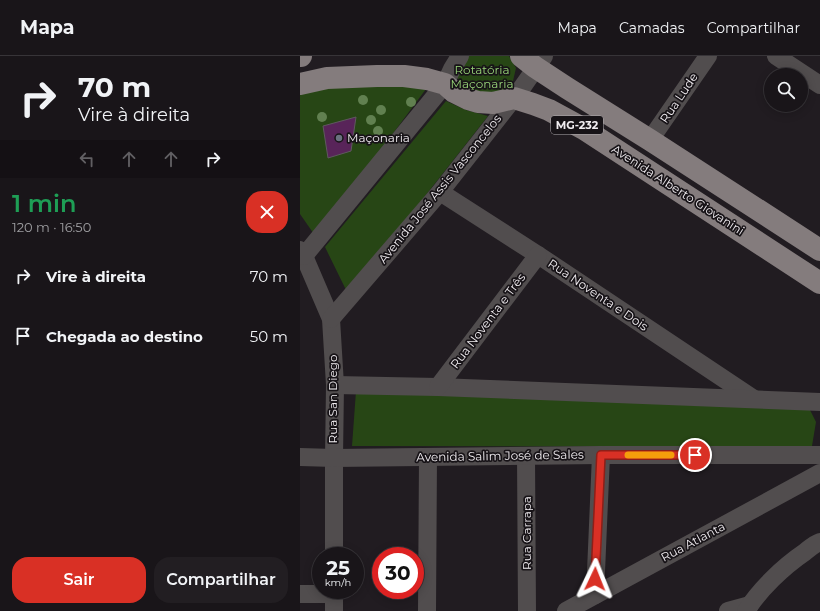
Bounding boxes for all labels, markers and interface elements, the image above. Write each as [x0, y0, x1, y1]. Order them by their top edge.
text: Mapa [20, 16, 75, 39]
text: Mapa [558, 19, 597, 37]
text: Camadas [619, 19, 685, 37]
text: Compartilhar [707, 19, 800, 37]
park label: Rotatória Maçonaria [451, 62, 513, 91]
map controls [764, 68, 808, 112]
button: search [764, 68, 808, 112]
text: 70 m [78, 70, 151, 104]
street label: Rua Lude [656, 70, 701, 126]
icon: right [12, 72, 64, 124]
text: Vire à direita [78, 104, 190, 126]
street label: Avenida José Assis Vasconcelos [375, 111, 504, 266]
road number: MG-232 [551, 116, 603, 134]
place label: Maçonaria [347, 130, 410, 145]
marker: Maçonaria [334, 133, 344, 143]
street label: Avenida Alberto Giovanini [609, 141, 747, 238]
icon: left [76, 148, 98, 170]
icon: ahead [118, 148, 140, 170]
icon: ahead [160, 148, 182, 170]
icon: right [202, 148, 224, 170]
text: 1 min [12, 189, 76, 218]
button: close [246, 191, 288, 233]
text: 120 m · 16:50 [12, 219, 91, 235]
street label: Rua Noventa e Dois [545, 256, 651, 334]
icon: right [12, 265, 34, 287]
text: Vire à direita [46, 267, 146, 286]
text: 70 m [250, 267, 288, 286]
street label: Rua Noventa e Três [447, 270, 528, 371]
icon: arrive [12, 325, 34, 347]
text: Chegada ao destino [46, 327, 203, 346]
text: 50 m [250, 327, 288, 346]
street label: Rua San Diego [325, 355, 340, 443]
pin [678, 438, 712, 472]
icon: arrive [684, 444, 706, 466]
street label: Avenida Salim José de Sales [416, 447, 584, 464]
street label: Rua Carrapa [519, 496, 534, 570]
street label: Rua Atlanta [658, 518, 727, 565]
speed limit sign: 30 [372, 547, 424, 599]
text: 25 [326, 556, 350, 580]
button: Sair [12, 557, 146, 603]
button: Compartilhar [154, 557, 288, 603]
position arrow [574, 558, 616, 600]
text: km/h [325, 576, 351, 589]

